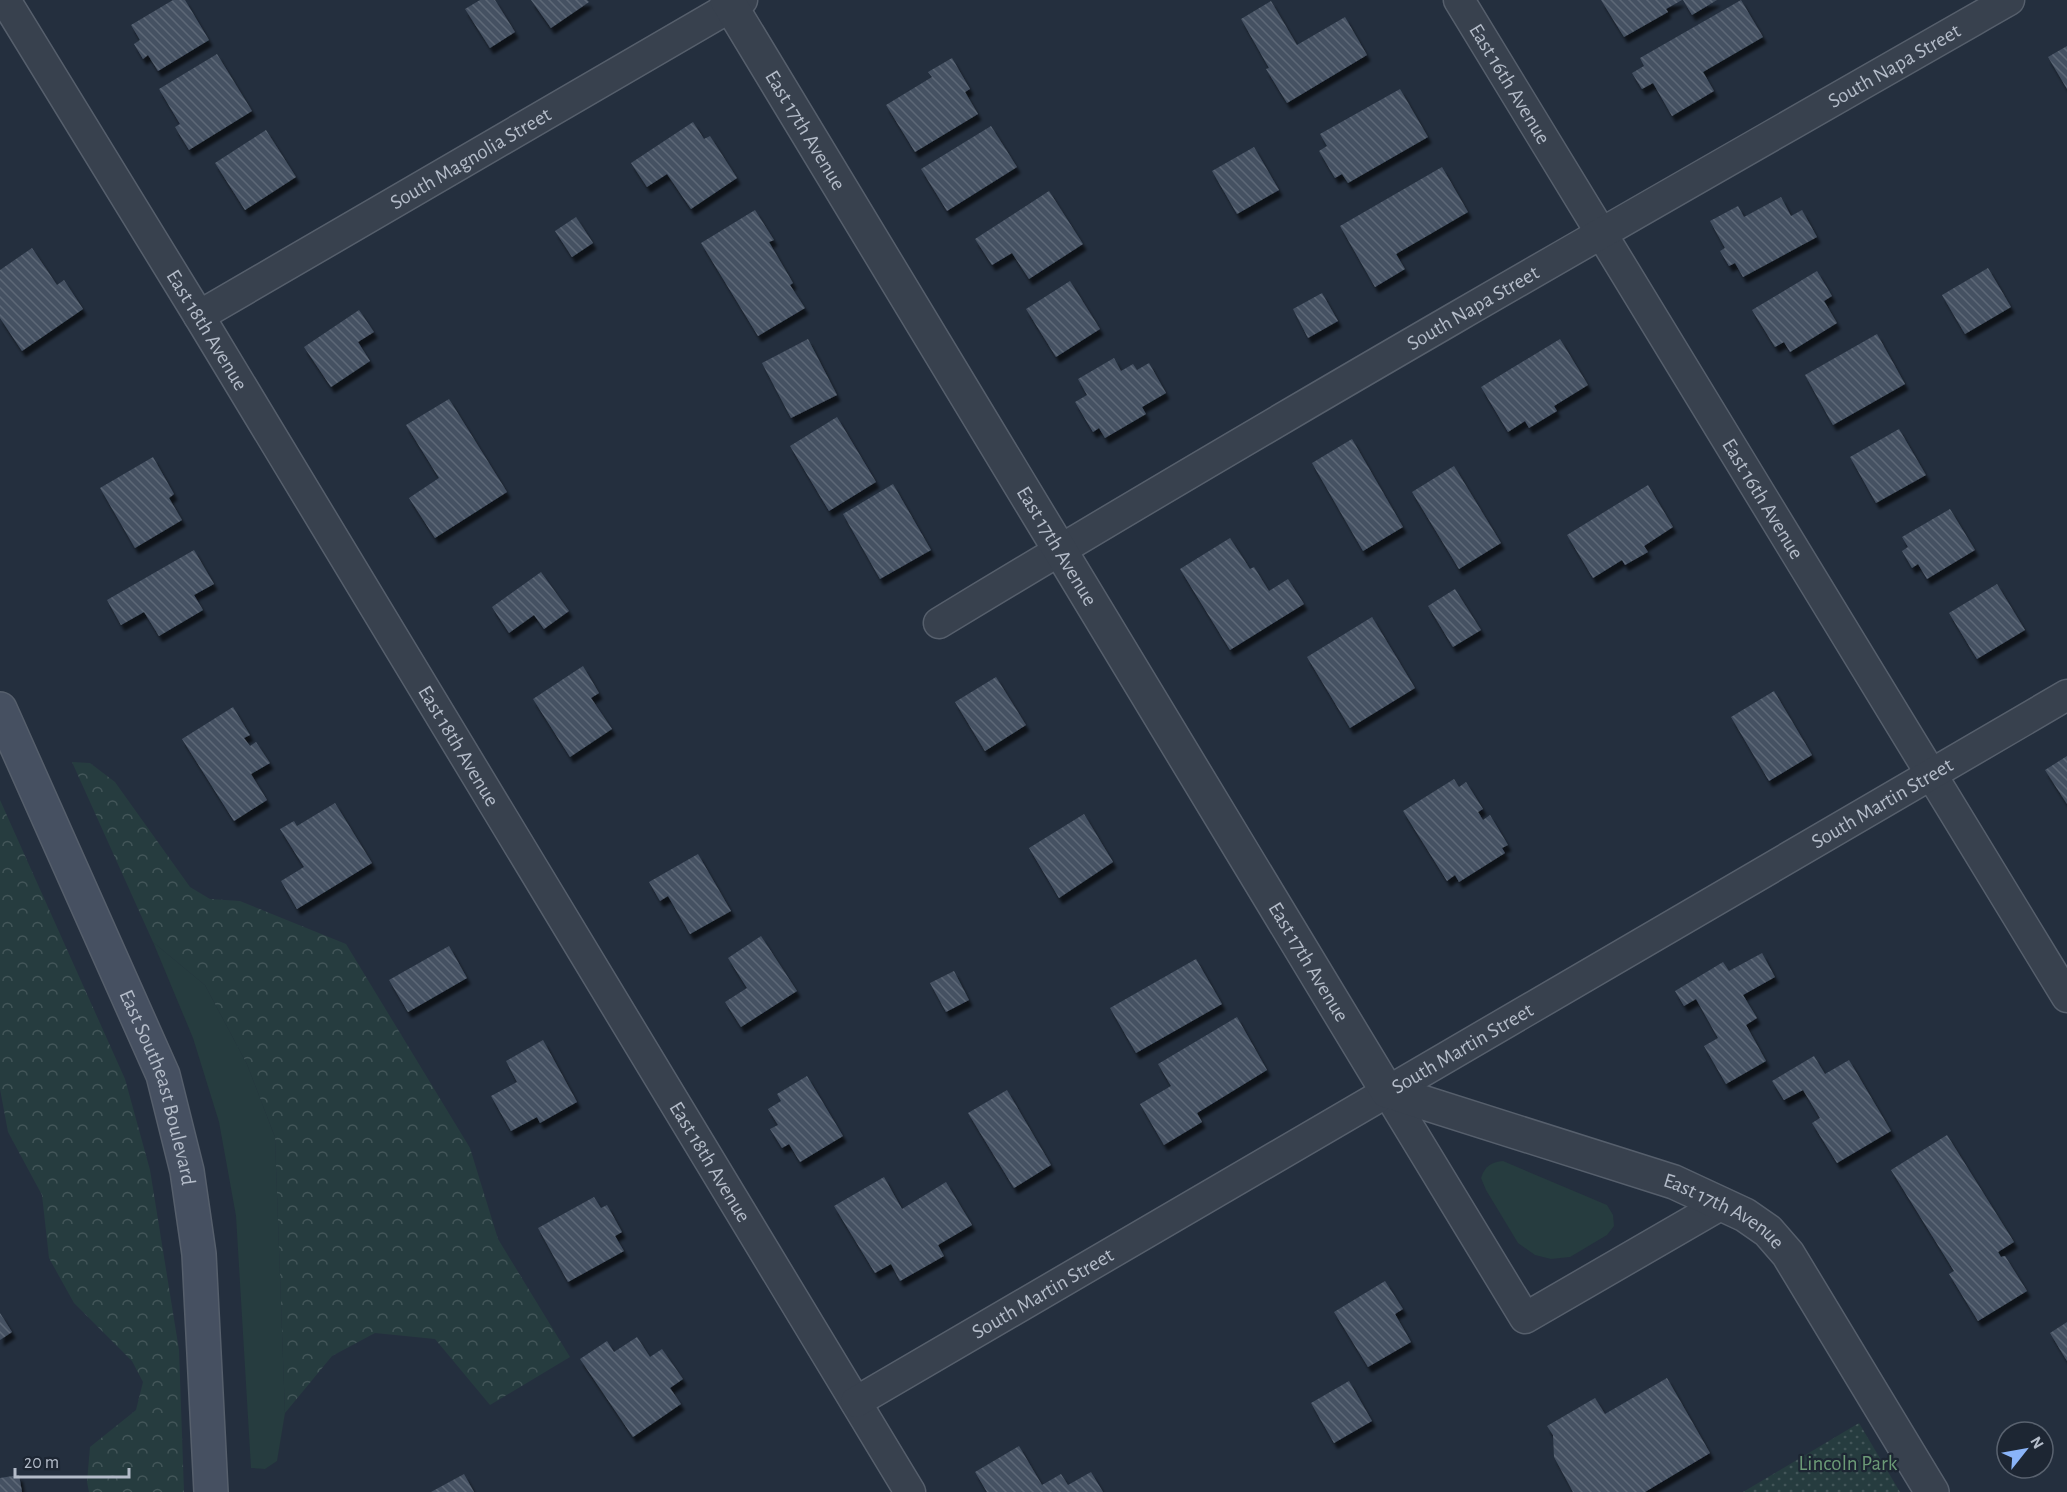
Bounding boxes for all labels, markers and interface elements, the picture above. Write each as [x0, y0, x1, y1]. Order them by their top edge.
street label: South Napa Street [1824, 19, 1964, 112]
street label: East 16th Avenue [1465, 20, 1555, 148]
street label: East 17th Avenue [762, 67, 850, 194]
street label: South Magnolia Street [386, 103, 555, 213]
street label: South Napa Street [1403, 261, 1543, 354]
street label: East 18th Avenue [163, 266, 252, 394]
street label: East 16th Avenue [1718, 435, 1808, 562]
street label: East 17th Avenue [1013, 482, 1101, 609]
street label: East 18th Avenue [414, 682, 503, 810]
street label: South Martin Street [1808, 754, 1957, 852]
street label: East 17th Avenue [1265, 898, 1353, 1025]
street label: East Southeast Boulevard [116, 986, 199, 1187]
street label: South Martin Street [1388, 999, 1537, 1097]
street label: East 18th Avenue [666, 1098, 755, 1226]
street label: East 17th Avenue [1661, 1169, 1789, 1253]
street label: South Martin Street [968, 1244, 1117, 1342]
north arrow [1995, 1420, 2055, 1480]
text: N [2027, 1434, 2047, 1452]
scale bar [15, 1441, 129, 1479]
park label: Lincoln Park [1799, 1453, 1898, 1474]
text: 20 m [24, 1454, 59, 1472]

